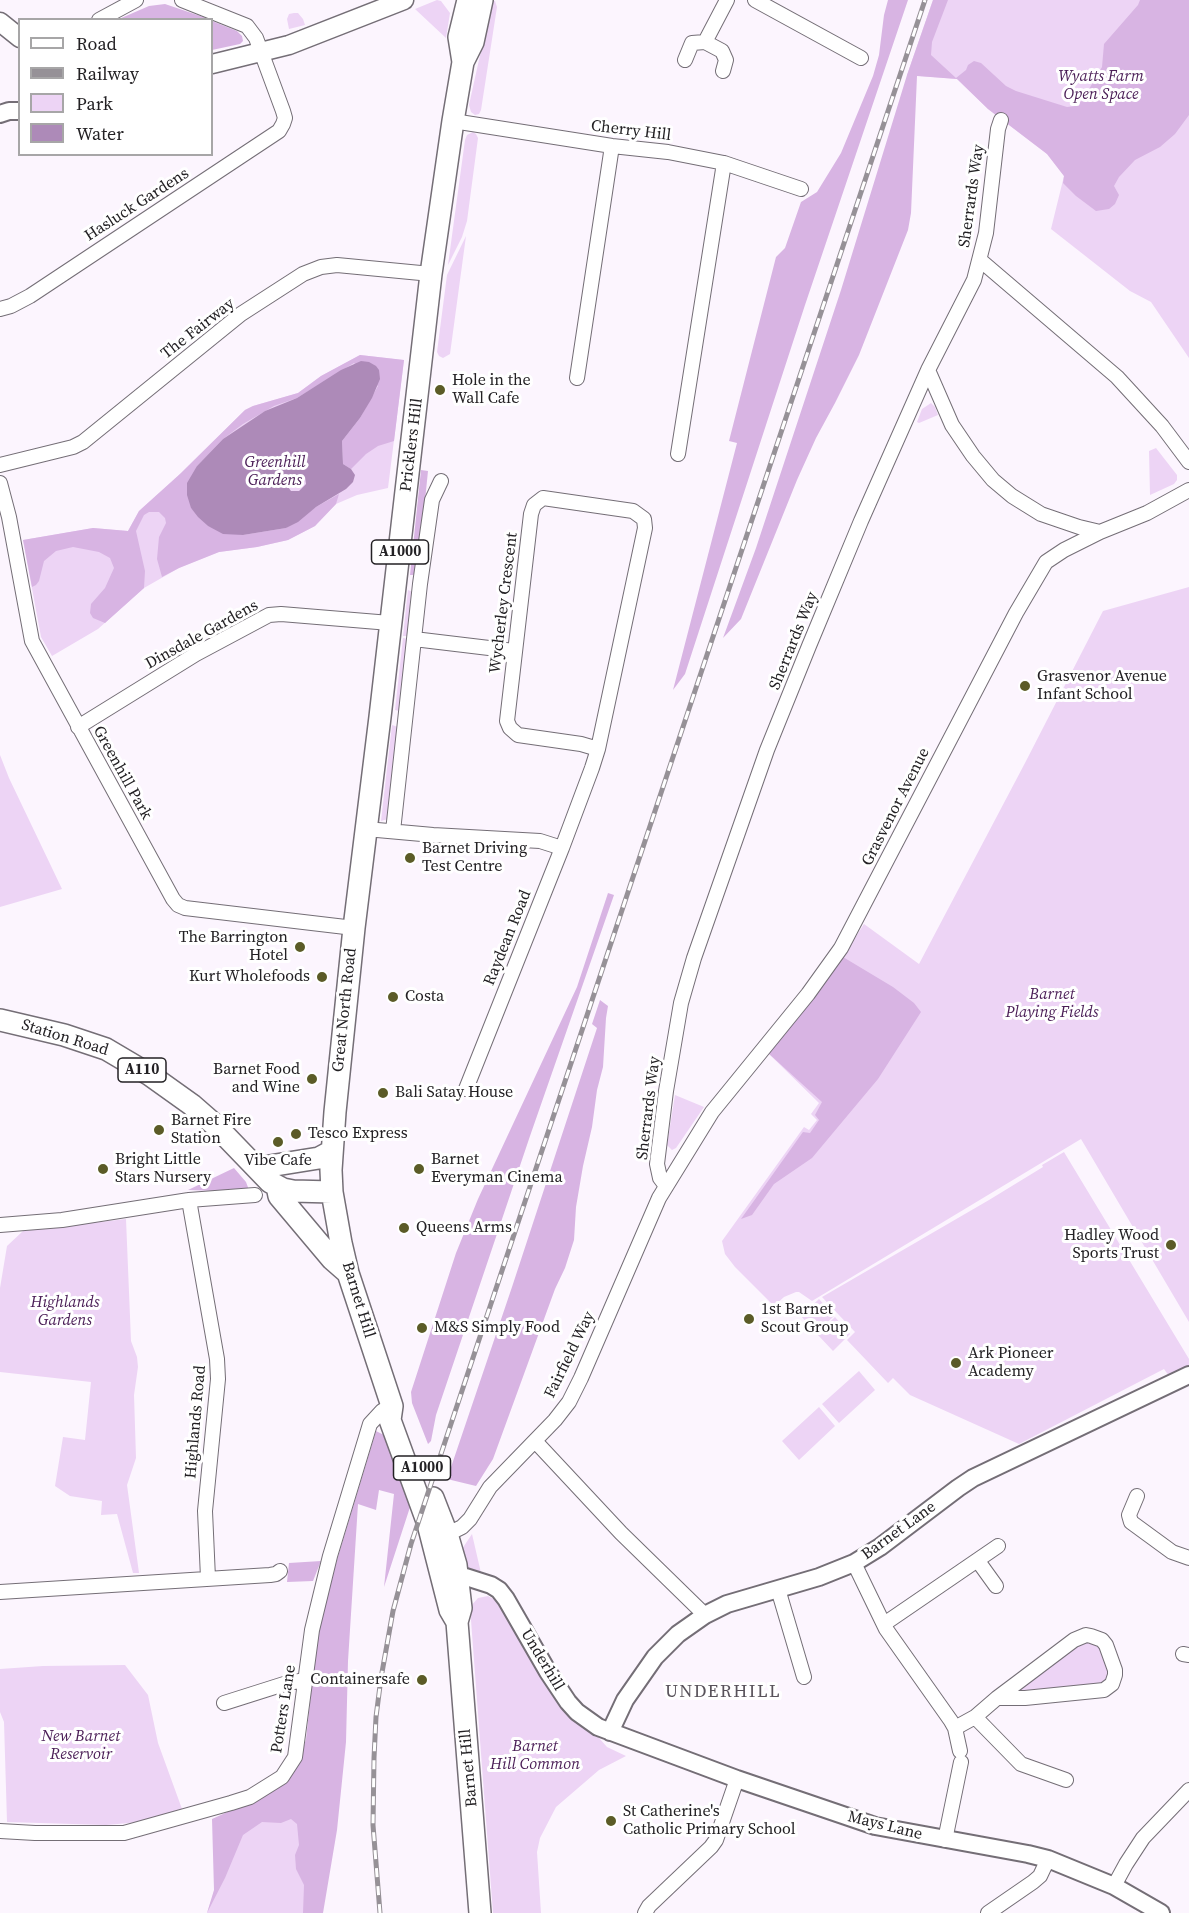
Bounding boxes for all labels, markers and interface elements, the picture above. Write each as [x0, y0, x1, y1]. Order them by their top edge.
legend [18, 18, 213, 156]
text: Road [76, 31, 117, 56]
text: Railway [76, 61, 139, 86]
park label: Wyatts Farm Open Space [1058, 67, 1144, 105]
text: Park [76, 91, 113, 116]
street label: Cherry Hill [590, 117, 672, 145]
text: Water [76, 121, 124, 146]
street label: Sherrards Way [955, 143, 989, 249]
street label: Hasluck Gardens [81, 164, 193, 246]
street label: The Fairway [158, 294, 238, 364]
place label: Hole in the Wall Cafe [452, 371, 531, 409]
marker: Hole in the Wall Cafe [433, 383, 447, 397]
street label: Pricklers Hill [397, 397, 427, 493]
park label: Greenhill Gardens [244, 453, 306, 491]
street label: Wycherley Crescent [486, 531, 522, 675]
road number: A1000 [372, 540, 428, 564]
street label: Sherrards Way [766, 589, 822, 693]
street label: Dinsdale Gardens [142, 596, 262, 674]
place label: Grasvenor Avenue Infant School [1037, 667, 1167, 705]
marker: Grasvenor Avenue Infant School [1018, 679, 1032, 693]
street label: Greenhill Park [88, 723, 156, 823]
street label: Grasvenor Avenue [858, 745, 934, 869]
place label: Barnet Driving Test Centre [422, 839, 527, 877]
marker: Barnet Driving Test Centre [403, 851, 417, 865]
street label: Raydean Road [480, 888, 536, 988]
place label: The Barrington Hotel [179, 928, 288, 966]
marker: The Barrington Hotel [293, 940, 307, 954]
street label: Great North Road [329, 947, 361, 1073]
place label: Kurt Wholefoods [189, 967, 310, 987]
marker: Kurt Wholefoods [315, 970, 329, 984]
park label: Barnet Playing Fields [1005, 985, 1099, 1023]
place label: Costa [405, 987, 444, 1007]
marker: Costa [386, 990, 400, 1004]
street label: Station Road [19, 1016, 111, 1060]
street label: Sherrards Way [633, 1055, 665, 1161]
road number: A110 [118, 1058, 166, 1082]
place label: Barnet Food and Wine [213, 1060, 300, 1098]
marker: Barnet Food and Wine [305, 1072, 319, 1086]
place label: Bali Satay House [395, 1083, 513, 1103]
marker: Bali Satay House [376, 1086, 390, 1100]
place label: Barnet Fire Station [171, 1111, 251, 1149]
marker: Barnet Fire Station [152, 1123, 166, 1137]
place label: Tesco Express [308, 1124, 408, 1144]
marker: Tesco Express [289, 1127, 303, 1141]
marker: Vibe Cafe [271, 1135, 285, 1149]
place label: Bright Little Stars Nursery [115, 1150, 211, 1188]
place label: Barnet Everyman Cinema [431, 1150, 563, 1188]
place label: Vibe Cafe [244, 1151, 312, 1171]
marker: Bright Little Stars Nursery [96, 1162, 110, 1176]
marker: Barnet Everyman Cinema [412, 1162, 426, 1176]
place label: Queens Arms [416, 1218, 512, 1238]
marker: Queens Arms [397, 1221, 411, 1235]
place label: Hadley Wood Sports Trust [1064, 1226, 1159, 1264]
marker: Hadley Wood Sports Trust [1164, 1238, 1178, 1252]
street label: Barnet Hill [337, 1260, 379, 1340]
park label: Highlands Gardens [30, 1293, 100, 1331]
place label: 1st Barnet Scout Group [761, 1300, 849, 1338]
street label: Fairfield Way [541, 1309, 599, 1401]
marker: 1st Barnet Scout Group [742, 1312, 756, 1326]
place label: M&S Simply Food [434, 1318, 560, 1338]
marker: M&S Simply Food [415, 1321, 429, 1335]
place label: Ark Pioneer Academy [968, 1344, 1054, 1382]
marker: Ark Pioneer Academy [949, 1356, 963, 1370]
street label: Highlands Road [181, 1365, 211, 1479]
road number: A1000 [394, 1456, 450, 1480]
street label: Barnet Lane [858, 1498, 940, 1564]
street label: Underhill [516, 1626, 568, 1694]
street label: Potters Lane [268, 1663, 300, 1755]
place label: Containersafe [310, 1670, 410, 1690]
marker: Containersafe [415, 1673, 429, 1687]
district label: UNDERHILL [665, 1681, 781, 1703]
park label: New Barnet Reservoir [42, 1727, 120, 1765]
street label: Barnet Hill [456, 1728, 482, 1808]
park label: Barnet Hill Common [490, 1737, 580, 1775]
place label: St Catherine's Catholic Primary School [623, 1802, 795, 1840]
street label: Mays Lane [846, 1807, 924, 1845]
marker: St Catherine's Catholic Primary School [604, 1814, 618, 1828]

